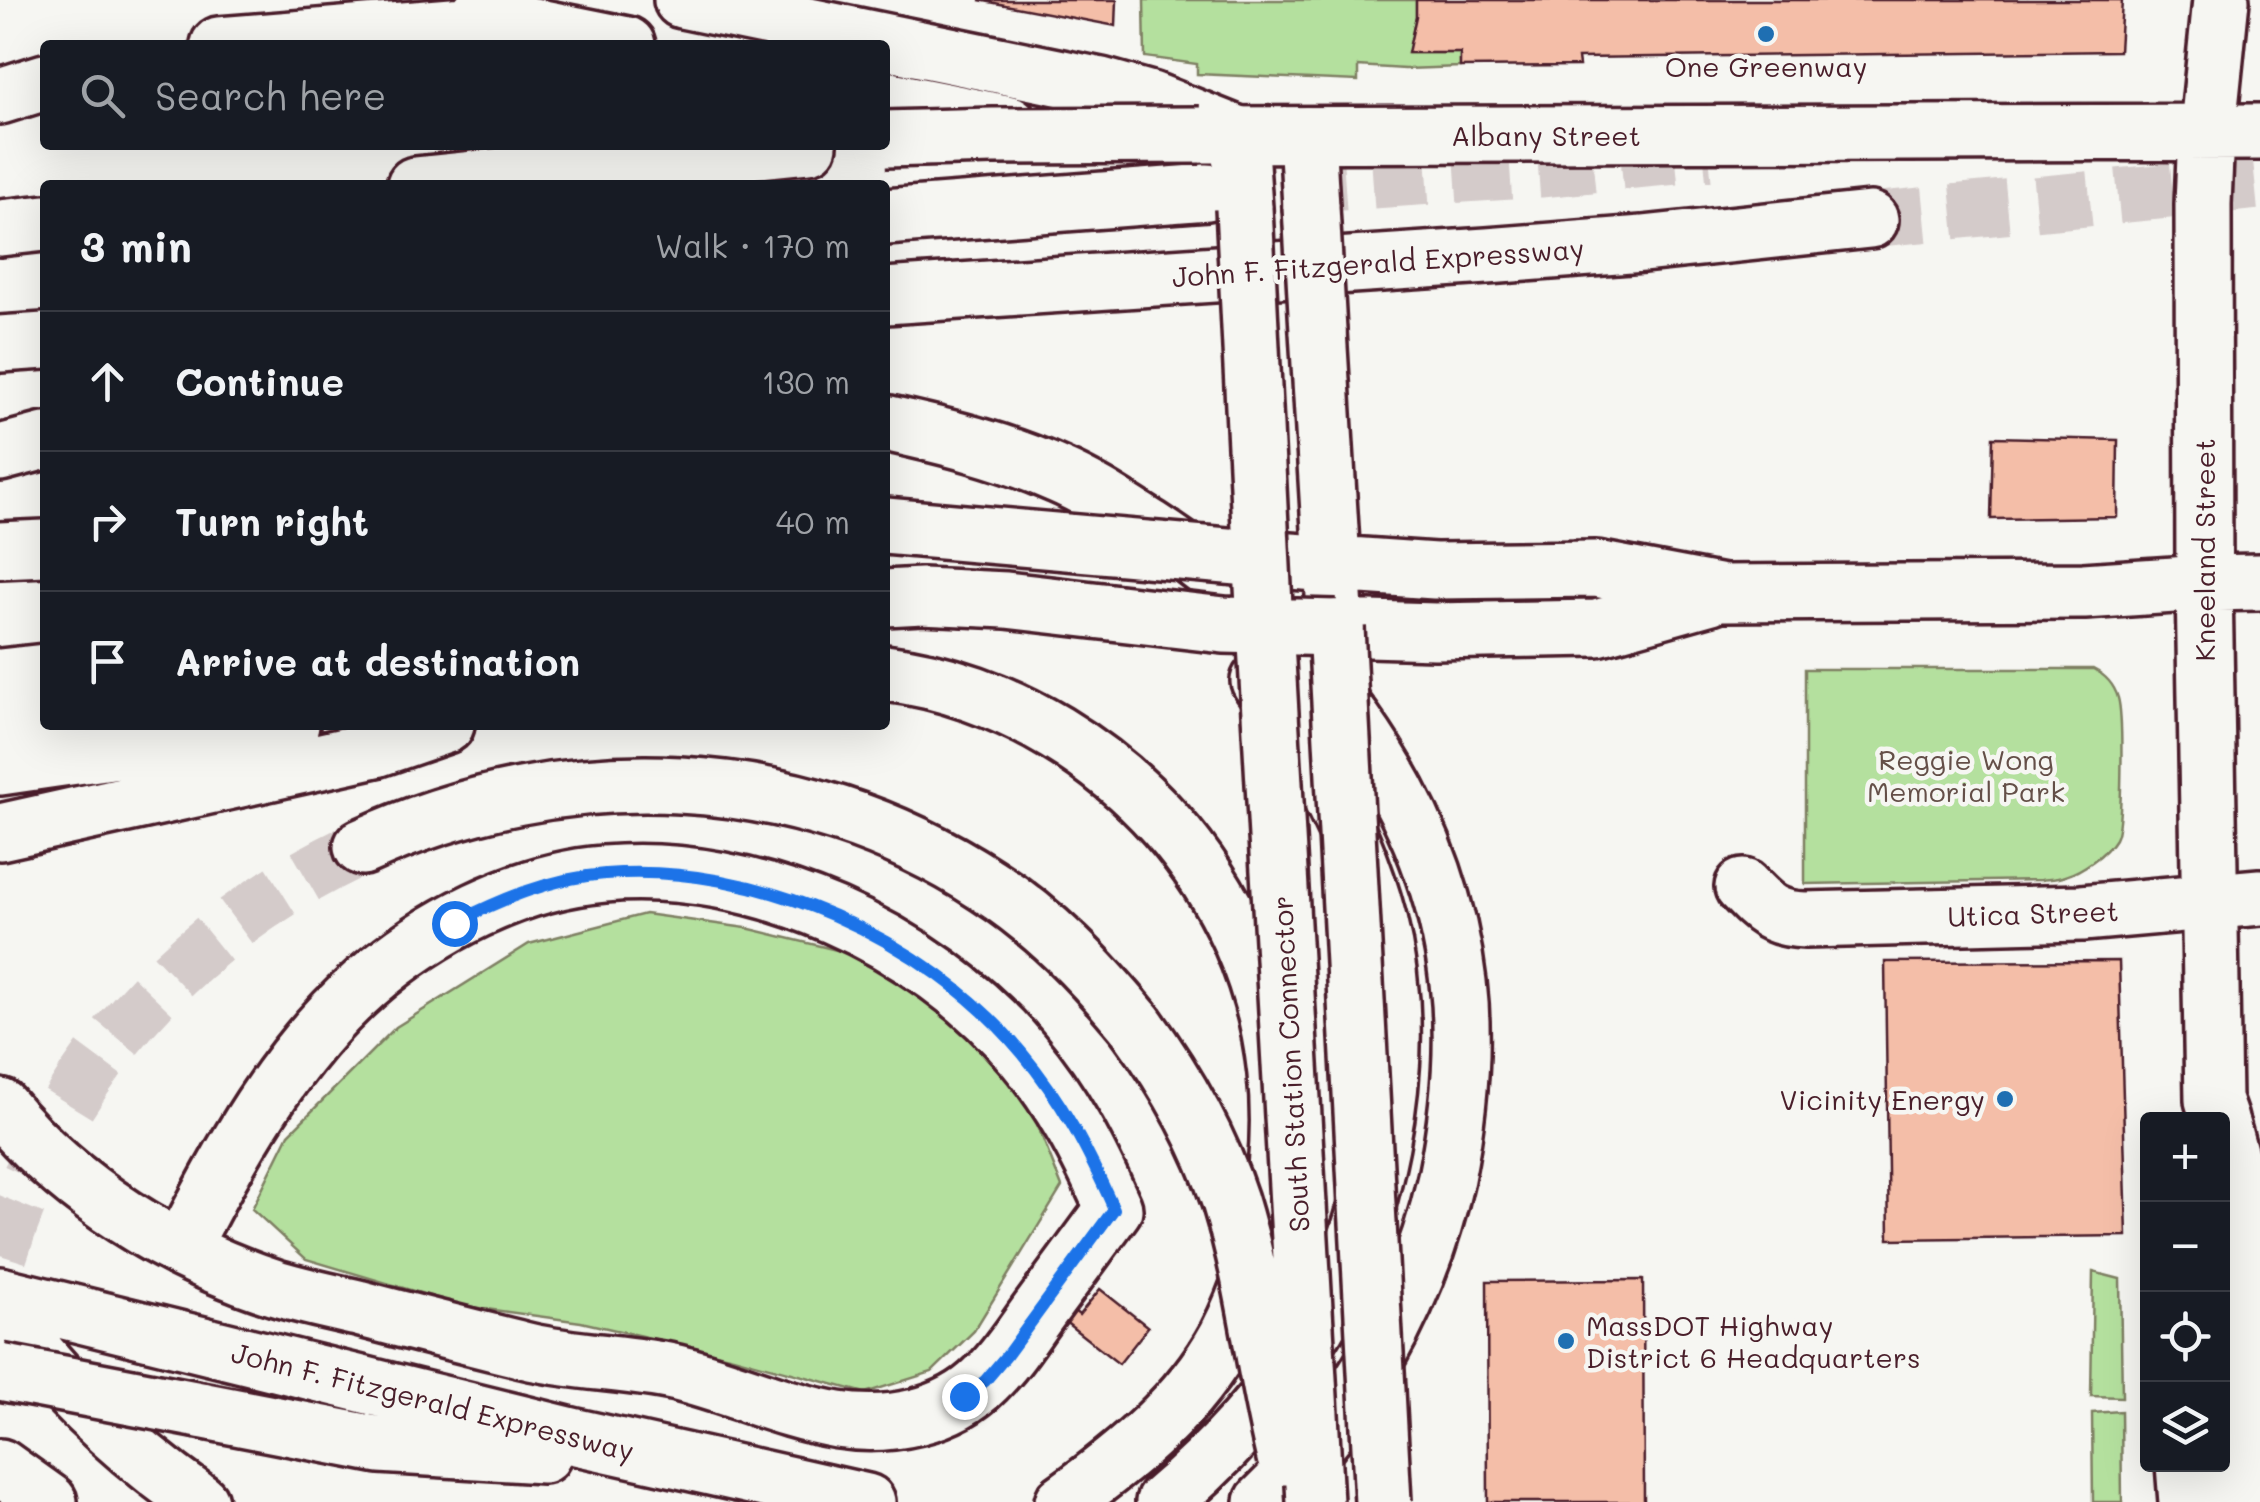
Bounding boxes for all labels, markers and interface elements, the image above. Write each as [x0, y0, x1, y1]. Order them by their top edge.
marker: One Greenway [1755, 23, 1777, 45]
search box [40, 40, 890, 150]
place label: One Greenway [1665, 48, 1867, 84]
icon: search [75, 68, 130, 123]
text: Search here [155, 70, 386, 120]
street label: Albany Street [1451, 117, 1641, 153]
text: 3 min [80, 218, 192, 273]
text: Walk · 170 m [655, 224, 850, 266]
street label: John F. Fitzgerald Expressway [1171, 230, 1585, 294]
icon: ahead [80, 354, 135, 409]
text: Continue [175, 356, 344, 406]
text: 130 m [761, 360, 850, 402]
street label: Kneeland Street [2186, 439, 2222, 662]
icon: right [80, 494, 135, 549]
text: Turn right [175, 496, 369, 546]
text: 40 m [776, 500, 850, 542]
icon: arrive [80, 634, 135, 689]
text: Arrive at destination [175, 636, 580, 686]
park label: Reggie Wong Memorial Park [1867, 741, 2065, 809]
street label: Utica Street [1947, 892, 2119, 934]
street label: South Station Connector [1263, 895, 1317, 1233]
route start [432, 901, 478, 947]
place label: Vicinity Energy [1780, 1081, 1985, 1117]
marker: Vicinity Energy [1994, 1088, 2016, 1110]
map controls [2140, 1112, 2230, 1472]
button: + [2140, 1112, 2230, 1202]
button: − [2140, 1202, 2230, 1292]
button: locate [2140, 1292, 2230, 1382]
place label: MassDOT Highway District 6 Headquarters [1586, 1307, 1921, 1375]
marker: MassDOT Highway District 6 Headquarters [1555, 1330, 1577, 1352]
street label: John F. Fitzgerald Expressway [228, 1334, 638, 1468]
route end [942, 1374, 988, 1420]
button: layers [2140, 1382, 2230, 1472]

